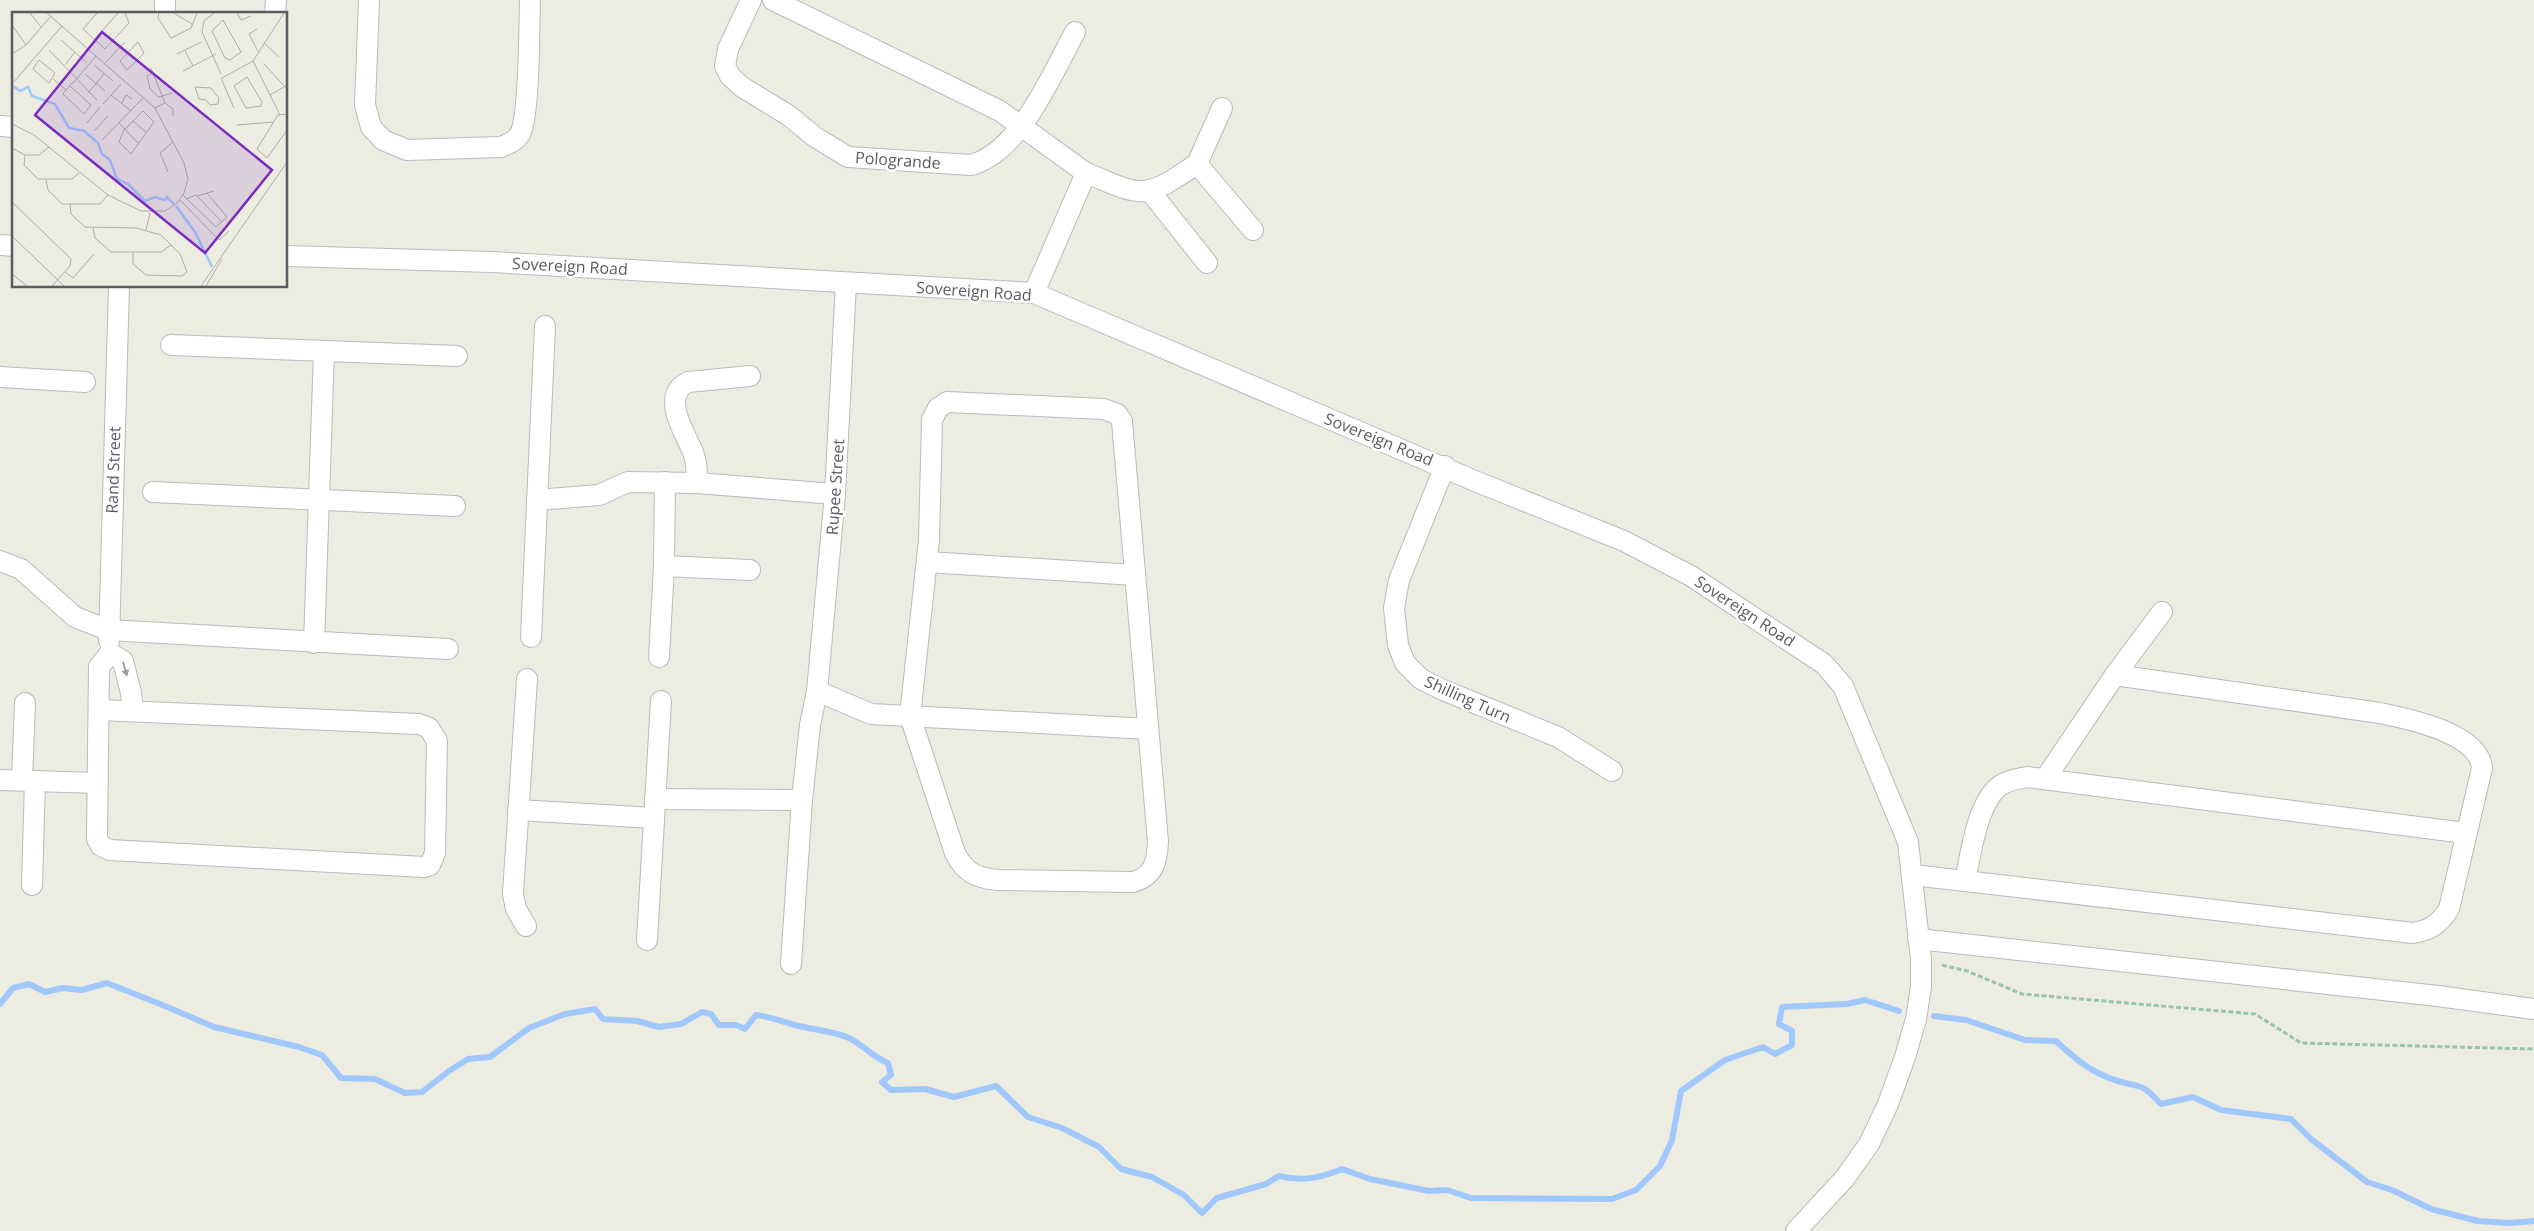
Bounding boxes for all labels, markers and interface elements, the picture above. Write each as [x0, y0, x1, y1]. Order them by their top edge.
inset map [12, 12, 288, 288]
street label: Pologrande [855, 146, 941, 174]
street label: Sovereign Road [512, 252, 628, 280]
street label: Sovereign Road [915, 276, 1033, 306]
street label: Sovereign Road [1321, 407, 1437, 471]
street label: Rand Street [100, 426, 126, 514]
street label: Rupee Street [821, 438, 849, 536]
street label: Sovereign Road [1690, 570, 1800, 652]
one-way arrow [122, 662, 130, 677]
street label: Shilling Turn [1421, 670, 1515, 728]

